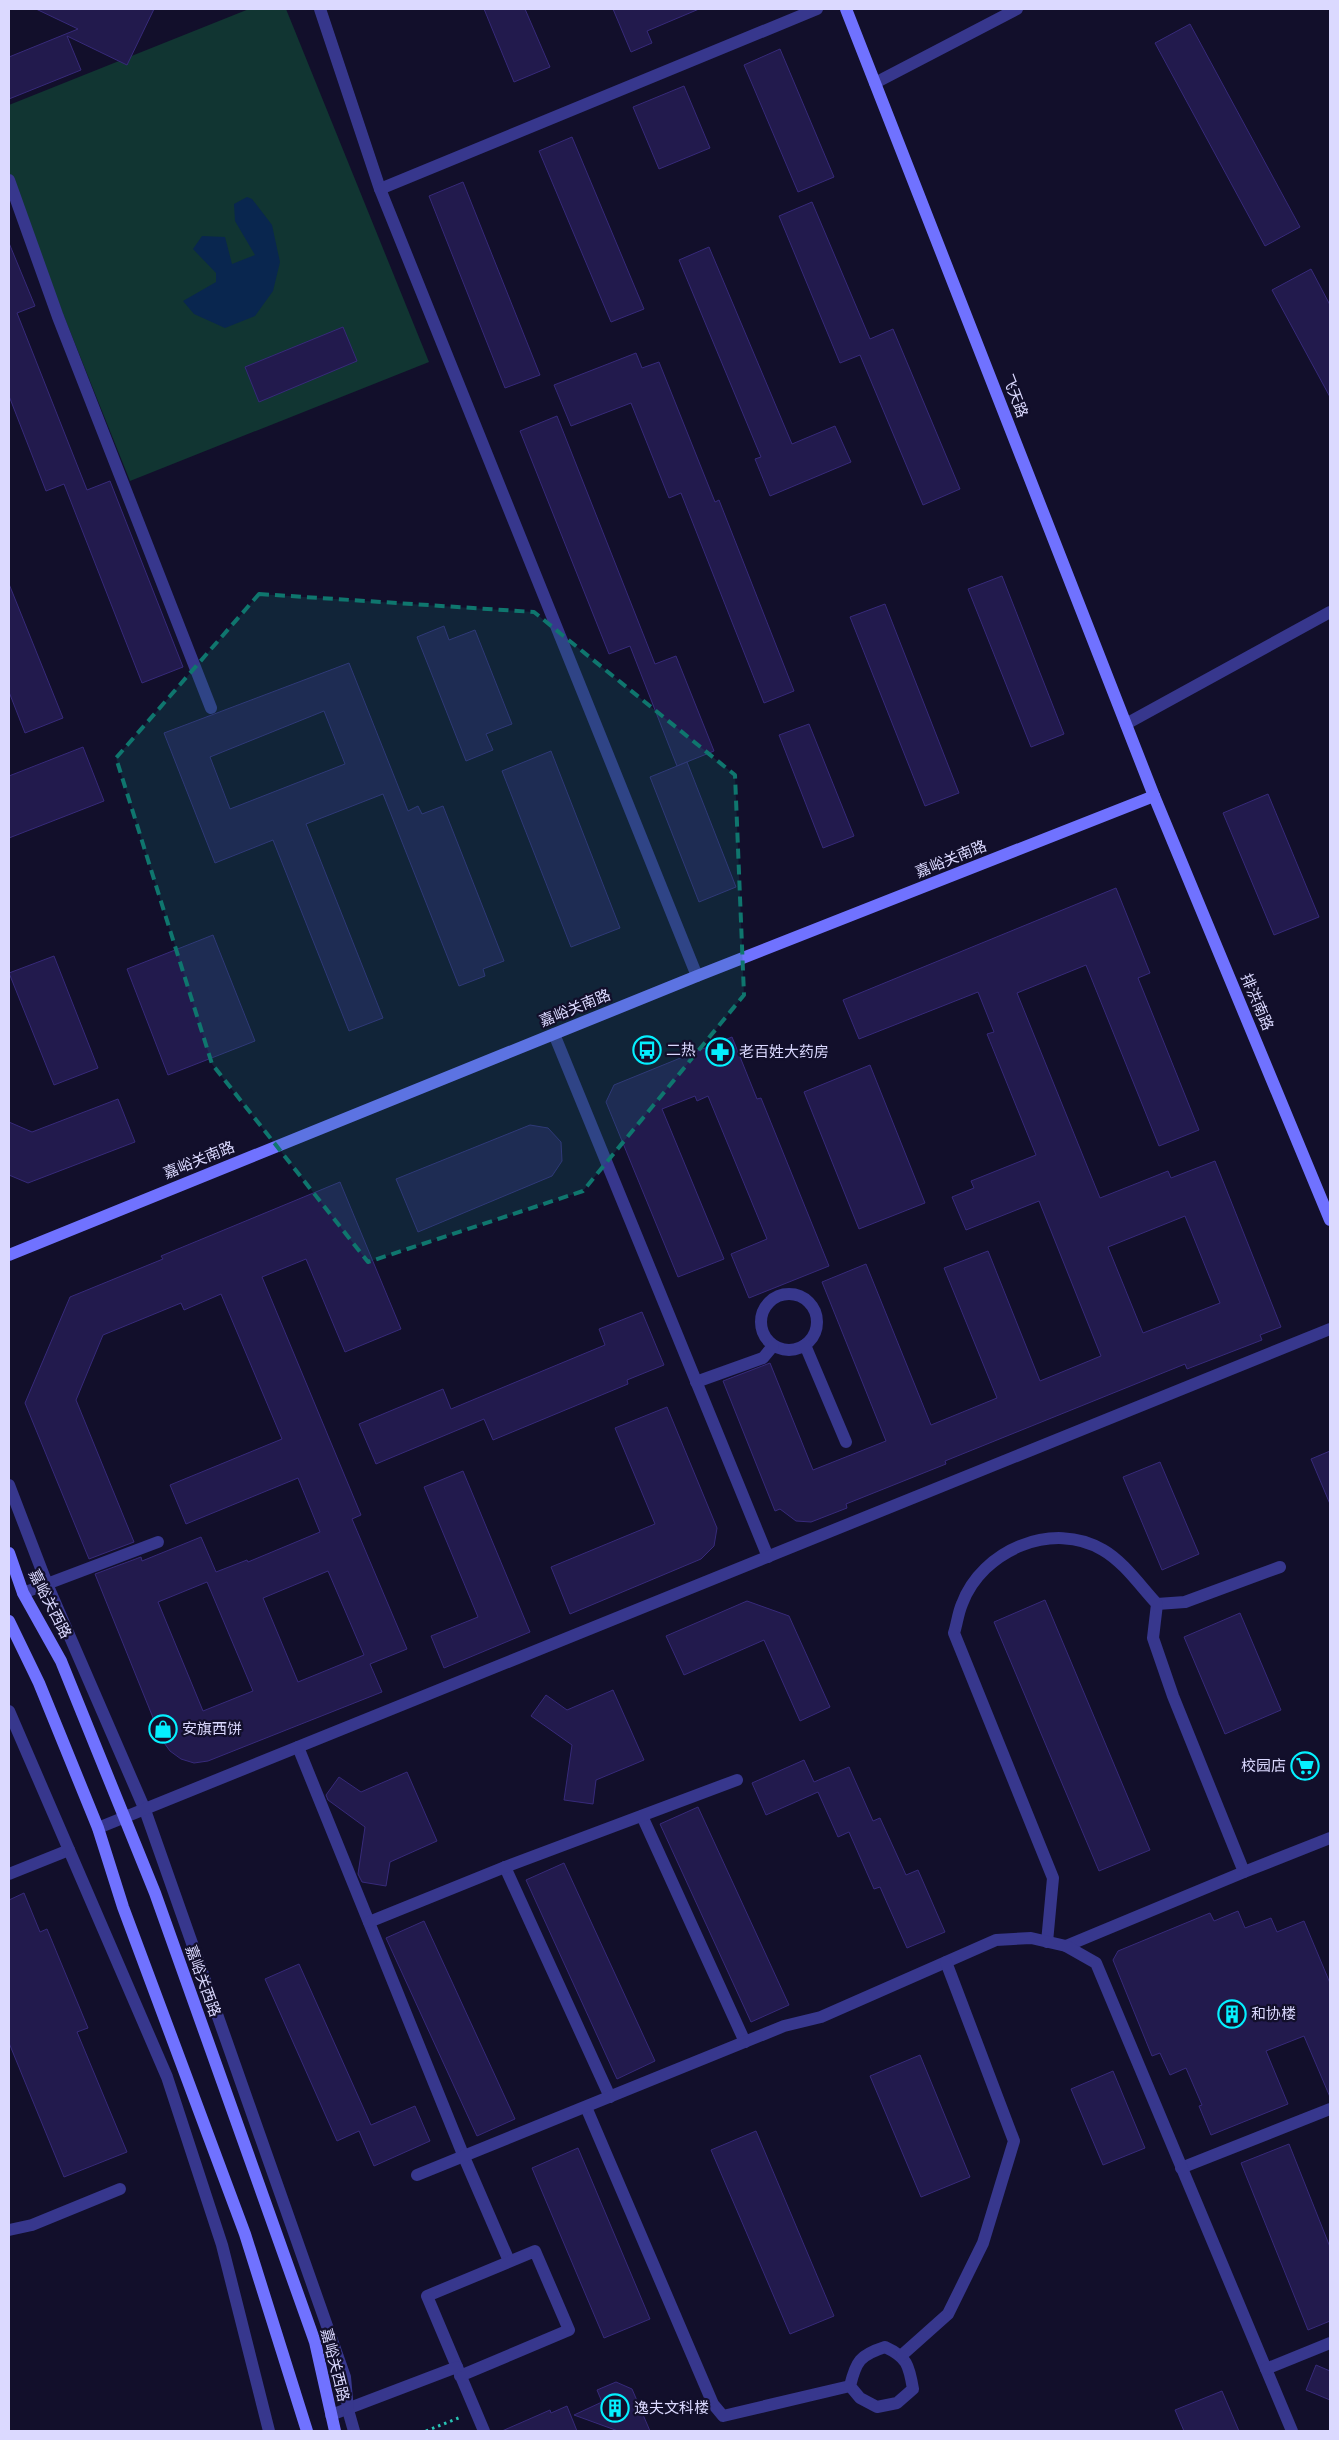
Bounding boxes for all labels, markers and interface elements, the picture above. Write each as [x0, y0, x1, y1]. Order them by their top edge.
street label: 飞天路 [999, 371, 1032, 420]
street label: 嘉峪关南路 [912, 836, 989, 881]
street label: 排洪南路 [1237, 970, 1278, 1033]
street label: 嘉峪关南路 [536, 985, 613, 1030]
bus stop icon: 二热 [632, 1035, 662, 1065]
pharmacy icon: 老百姓大药房 [705, 1037, 735, 1067]
place label: 二热 [666, 1040, 696, 1059]
place label: 老百姓大药房 [739, 1042, 829, 1061]
street label: 嘉峪关南路 [160, 1137, 237, 1182]
street label: 嘉峪关西路 [25, 1566, 76, 1642]
shop icon: 安旗西饼 [148, 1714, 178, 1744]
place label: 安旗西饼 [182, 1719, 242, 1738]
supermarket icon: 校园店 [1290, 1751, 1320, 1781]
place label: 校园店 [1241, 1756, 1286, 1775]
street label: 嘉峪关西路 [182, 1942, 225, 2019]
building icon: 和协楼 [1217, 1999, 1247, 2029]
place label: 和协楼 [1251, 2004, 1296, 2023]
street label: 嘉峪关西路 [317, 2326, 354, 2404]
building icon: 逸夫文科楼 [600, 2393, 630, 2423]
place label: 逸夫文科楼 [634, 2398, 709, 2417]

